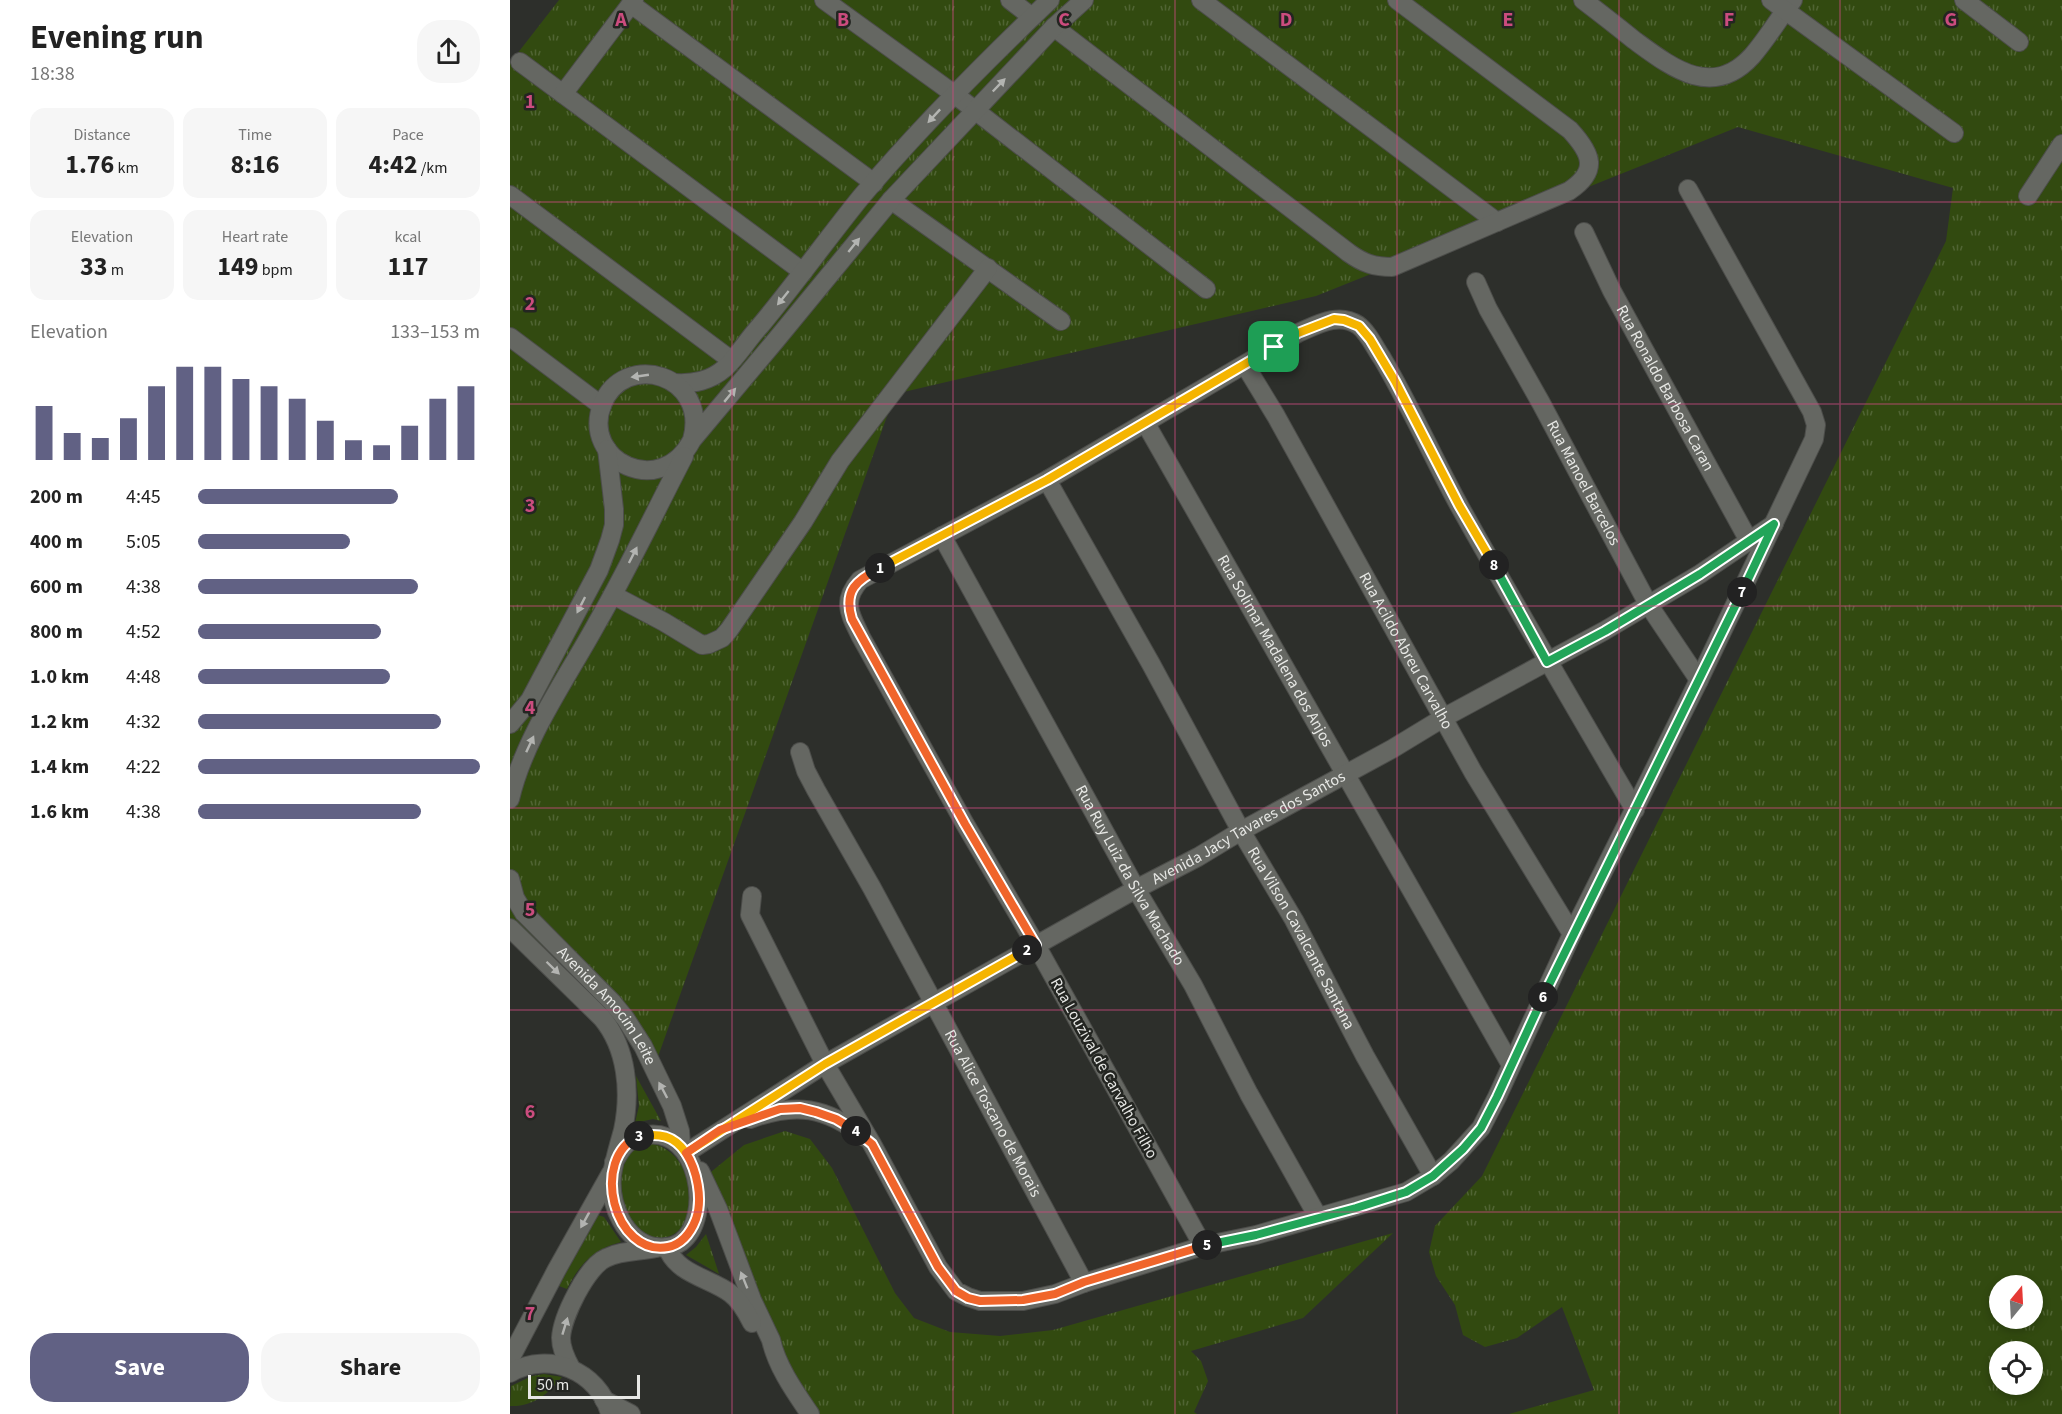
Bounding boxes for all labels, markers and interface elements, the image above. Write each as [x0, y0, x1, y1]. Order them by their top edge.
text: A [614, 6, 627, 34]
text: B [837, 6, 849, 34]
text: C [1058, 6, 1070, 34]
text: D [1280, 6, 1292, 34]
text: E [1503, 6, 1513, 34]
text: F [1724, 6, 1734, 34]
text: G [1945, 6, 1957, 34]
text: Evening run [30, 14, 204, 61]
button: share [417, 20, 480, 83]
text: 18:38 [30, 60, 75, 88]
one-way arrow [991, 78, 1005, 92]
text: 1 [525, 88, 535, 116]
one-way arrow [927, 108, 941, 123]
text: Distance [74, 124, 130, 146]
text: Time [238, 124, 272, 146]
text: Pace [392, 124, 424, 146]
text: 1.76 [65, 146, 114, 183]
text: 8:16 [231, 146, 279, 183]
text: 4:42 [369, 146, 418, 183]
text: km [114, 157, 139, 179]
text: /km [418, 157, 447, 179]
text: Elevation [71, 226, 133, 248]
text: Heart rate [222, 226, 288, 248]
text: kcal [395, 226, 421, 248]
one-way arrow [847, 238, 860, 253]
text: 33 [80, 248, 108, 285]
text: 149 [217, 248, 258, 285]
text: 117 [387, 248, 429, 285]
text: m [108, 259, 124, 281]
text: bpm [258, 259, 293, 281]
text: 2 [525, 290, 535, 318]
one-way arrow [776, 290, 789, 306]
street label: Rua Ronaldo Barbosa Caran [1611, 301, 1720, 475]
text: Elevation [30, 318, 108, 346]
text: 133–153 m [390, 318, 480, 346]
pin [1248, 321, 1299, 372]
icon: arrive [1257, 330, 1290, 363]
one-way arrow [630, 372, 649, 381]
one-way arrow [723, 388, 736, 403]
street label: Rua Manoel Barcelos [1541, 417, 1626, 550]
text: 200 m [30, 483, 83, 511]
text: 4:45 [126, 483, 161, 511]
text: 3 [525, 492, 535, 520]
text: 400 m [30, 528, 83, 556]
text: 5:05 [126, 528, 161, 556]
one-way arrow [628, 546, 638, 564]
pin: 8 [1479, 550, 1509, 580]
street label: Rua Solimar Madalena dos Anjos [1212, 551, 1339, 751]
pin: 1 [865, 553, 895, 583]
text: 8 [1490, 554, 1498, 576]
text: 1 [876, 557, 884, 579]
street label: Rua Acildo Abreu Carvalho [1354, 568, 1458, 733]
text: 600 m [30, 573, 83, 601]
text: 4:38 [126, 573, 161, 601]
pin: 7 [1727, 577, 1757, 607]
text: 7 [1738, 581, 1746, 603]
one-way arrow [576, 596, 585, 613]
text: 800 m [30, 618, 83, 646]
text: 4:52 [126, 618, 161, 646]
text: 1.0 km [30, 663, 89, 691]
text: 4:48 [126, 663, 161, 691]
text: 4 [525, 694, 536, 722]
text: 1.2 km [30, 708, 89, 736]
text: 4:32 [126, 708, 161, 736]
one-way arrow [525, 736, 534, 753]
text: 1.4 km [30, 753, 89, 781]
text: 4:22 [126, 753, 161, 781]
street label: Avenida Jacy Tavares dos Santos [1148, 765, 1349, 890]
street label: Rua Ruy Luiz da Silva Machado [1070, 781, 1190, 970]
text: 1.6 km [30, 798, 89, 826]
text: 4:38 [126, 798, 161, 826]
street label: Rua Vilson Cavalcante Santana [1242, 843, 1360, 1033]
text: 5 [525, 896, 535, 924]
pin: 2 [1012, 935, 1042, 965]
text: 2 [1023, 939, 1031, 961]
street label: Avenida Amocim Leite [552, 942, 661, 1069]
one-way arrow [545, 961, 560, 975]
street label: Rua Louzival de Carvalho Filho [1045, 974, 1163, 1162]
pin: 6 [1528, 982, 1558, 1012]
text: 6 [1539, 986, 1547, 1008]
street label: Rua Alice Toscano de Morais [939, 1026, 1047, 1201]
one-way arrow [658, 1081, 668, 1098]
text: 6 [525, 1098, 535, 1126]
pin: 4 [841, 1116, 871, 1146]
text: 4 [852, 1120, 860, 1142]
pin: 3 [624, 1121, 654, 1151]
text: 3 [635, 1125, 643, 1147]
one-way arrow [579, 1212, 590, 1228]
pin: 5 [1192, 1230, 1222, 1260]
text: 5 [1203, 1234, 1211, 1256]
one-way arrow [739, 1271, 748, 1289]
north arrow [1989, 1275, 2043, 1329]
map controls [1989, 1275, 2043, 1395]
text: 7 [525, 1300, 535, 1328]
one-way arrow [561, 1317, 570, 1335]
button: Save [30, 1333, 249, 1402]
button: Share [261, 1333, 480, 1402]
button: locate [1989, 1341, 2043, 1395]
scale bar [528, 1372, 640, 1400]
text: 50 m [537, 1374, 569, 1396]

